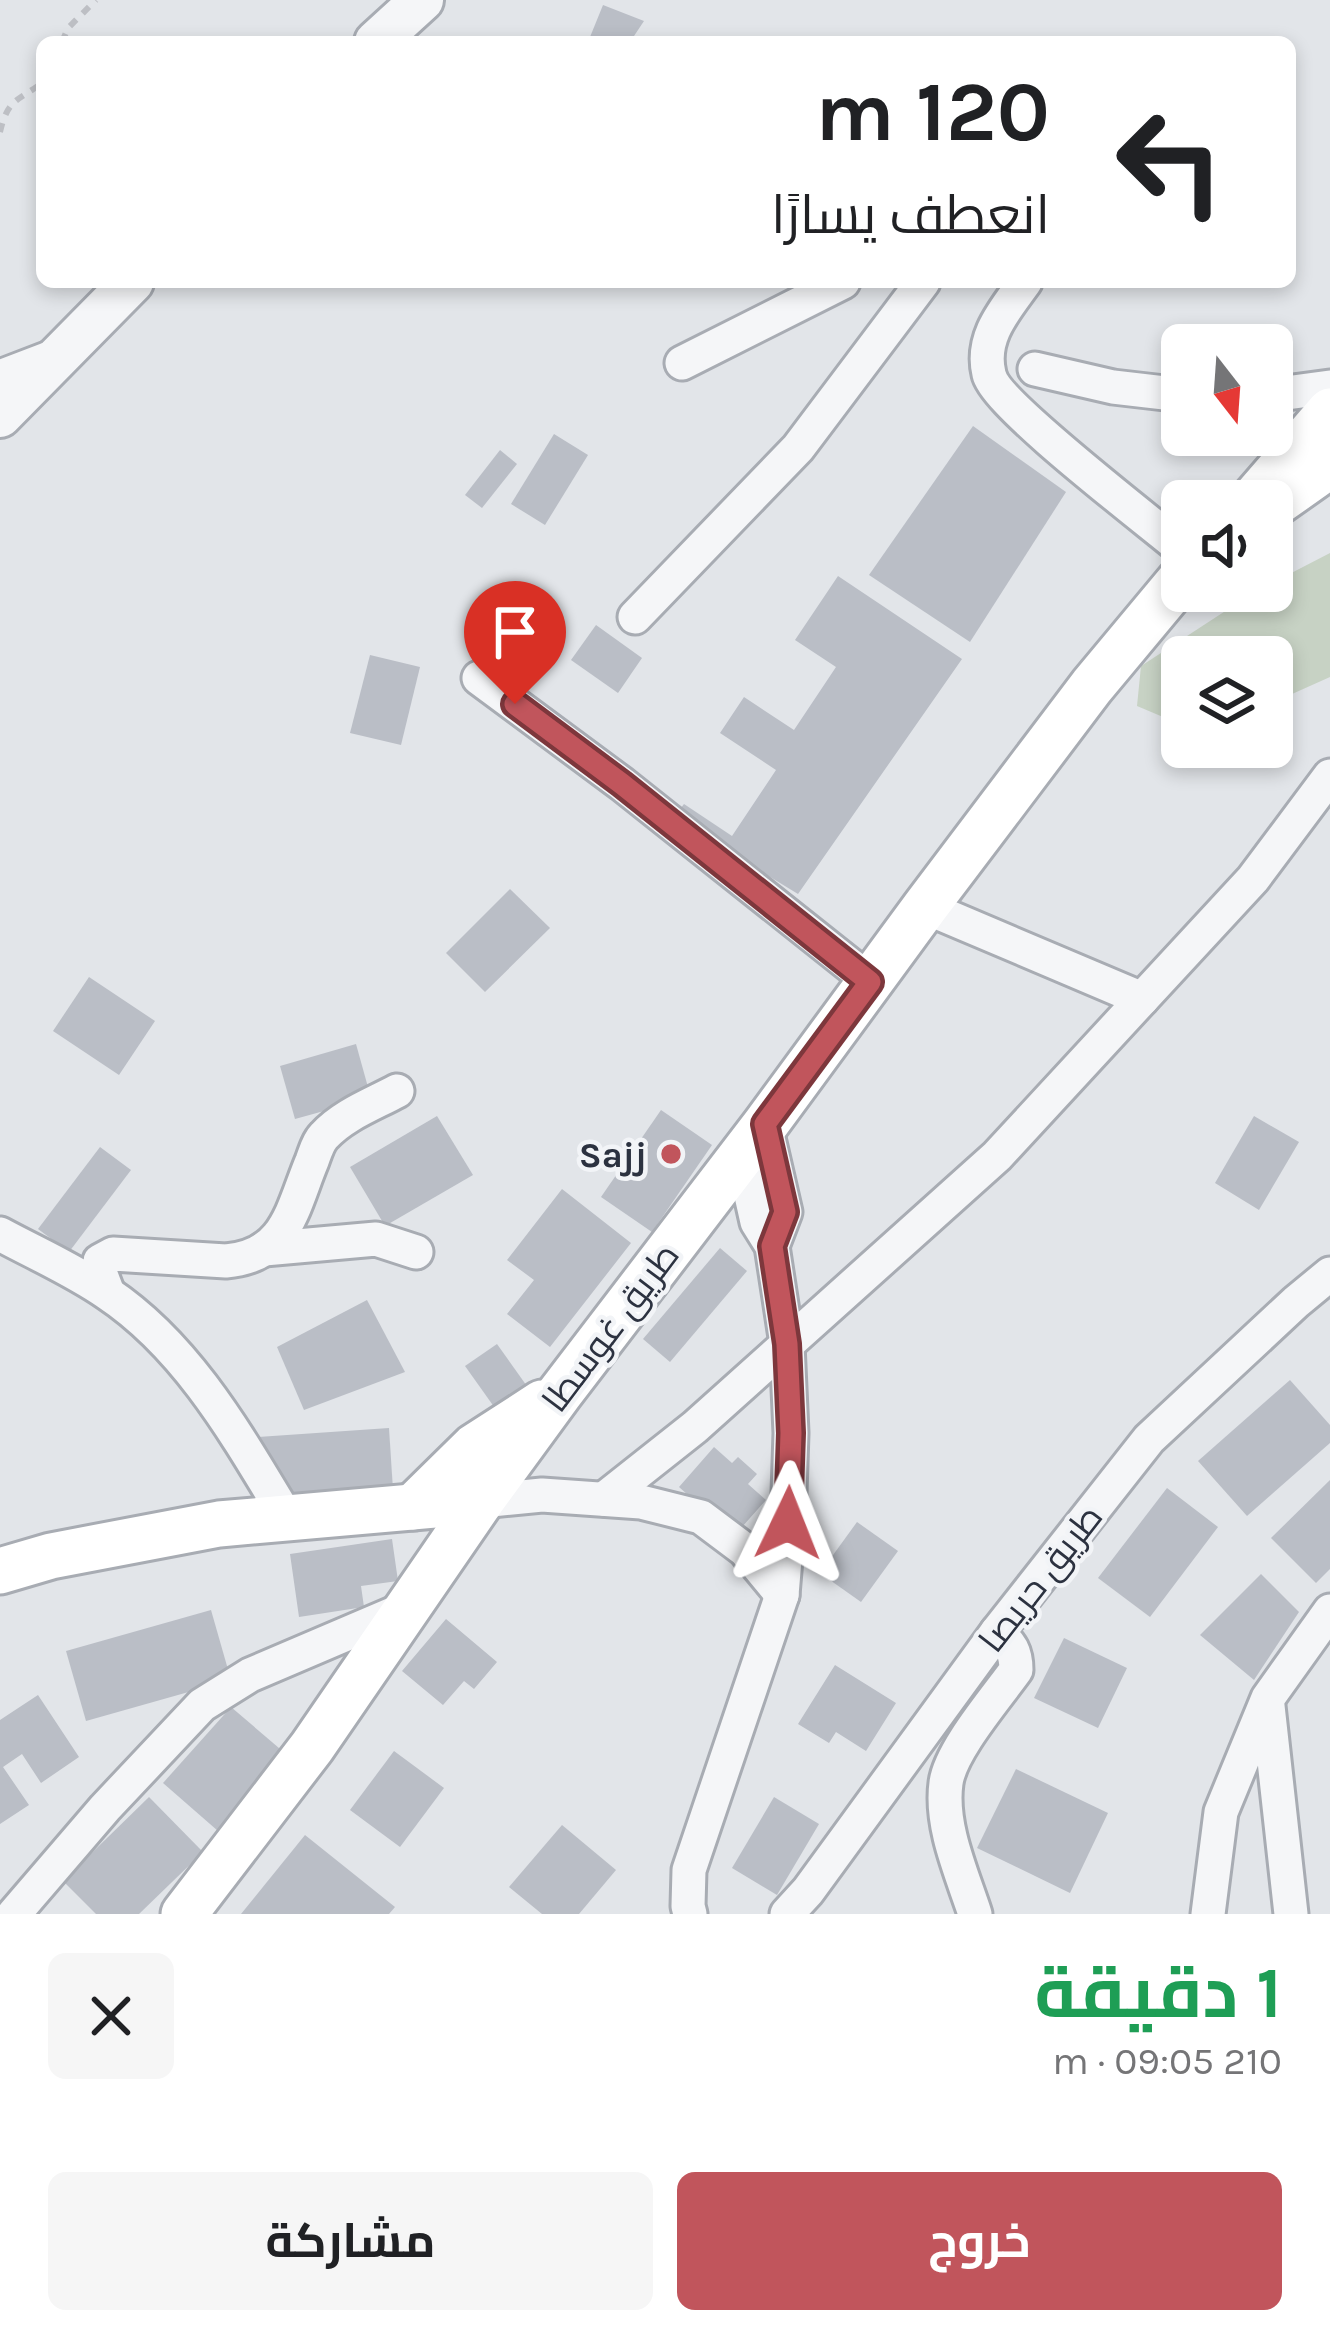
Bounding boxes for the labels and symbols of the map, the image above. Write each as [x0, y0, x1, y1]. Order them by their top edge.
north arrow [1161, 324, 1293, 456]
pin [464, 581, 566, 704]
place label: Sajj [579, 1134, 647, 1177]
marker: Sajj [658, 1141, 684, 1167]
street label: طريق غوسطا [534, 1235, 689, 1421]
position arrow [725, 1460, 851, 1586]
street label: طريق حريصا [970, 1497, 1112, 1661]

